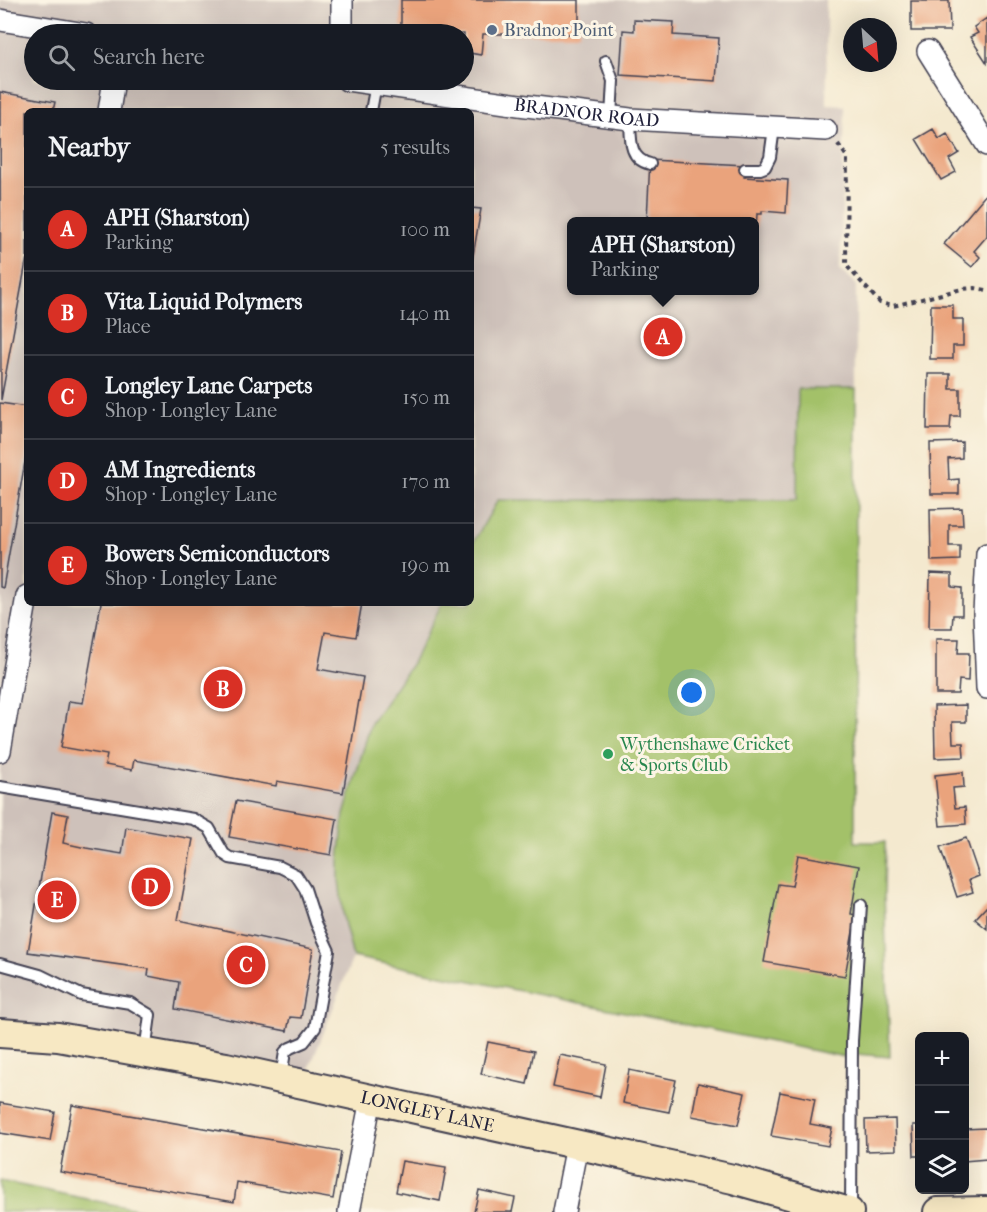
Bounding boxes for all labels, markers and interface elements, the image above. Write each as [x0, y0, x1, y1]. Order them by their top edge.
north arrow [843, 18, 897, 72]
place label: Bradnor Point [504, 20, 614, 41]
marker: Bradnor Point [485, 23, 499, 37]
search box [24, 24, 474, 90]
icon: search [45, 41, 78, 74]
text: Search here [93, 44, 205, 70]
street label: BRADNOR ROAD [513, 94, 660, 132]
text: Nearby [48, 132, 130, 163]
text: 5 results [380, 136, 450, 159]
text: APH (Sharston) [105, 205, 250, 231]
popup [567, 217, 759, 295]
text: A [61, 218, 74, 241]
text: 100 m [400, 218, 450, 241]
text: Parking [105, 231, 173, 254]
text: APH (Sharston) [591, 232, 735, 258]
text: Parking [591, 258, 659, 281]
text: Vita Liquid Polymers [105, 289, 302, 315]
text: B [61, 302, 74, 325]
text: 140 m [399, 302, 450, 325]
pin: A [644, 314, 682, 360]
text: Place [105, 315, 151, 338]
text: Longley Lane Carpets [105, 373, 312, 399]
text: C [61, 386, 74, 409]
text: 150 m [402, 386, 450, 409]
text: Shop · Longley Lane [105, 399, 277, 422]
text: AM Ingredients [105, 457, 255, 483]
text: D [60, 470, 75, 493]
text: 170 m [401, 470, 450, 493]
text: Shop · Longley Lane [105, 483, 277, 506]
text: Bowers Semiconductors [105, 541, 330, 567]
text: E [61, 554, 74, 577]
text: 190 m [400, 554, 450, 577]
text: Shop · Longley Lane [105, 567, 277, 590]
pin: B [204, 666, 242, 712]
your location [677, 678, 706, 707]
place label: Wythenshawe Cricket & Sports Club [619, 734, 791, 776]
marker: Wythenshawe Cricket & Sports Club [601, 747, 615, 761]
pin: D [132, 864, 170, 910]
pin: E [38, 878, 76, 922]
pin: C [226, 942, 266, 988]
map controls [915, 1032, 969, 1194]
button: + [915, 1032, 969, 1086]
button: − [915, 1086, 969, 1140]
street label: LONGLEY LANE [358, 1087, 496, 1137]
button: layers [915, 1140, 969, 1194]

